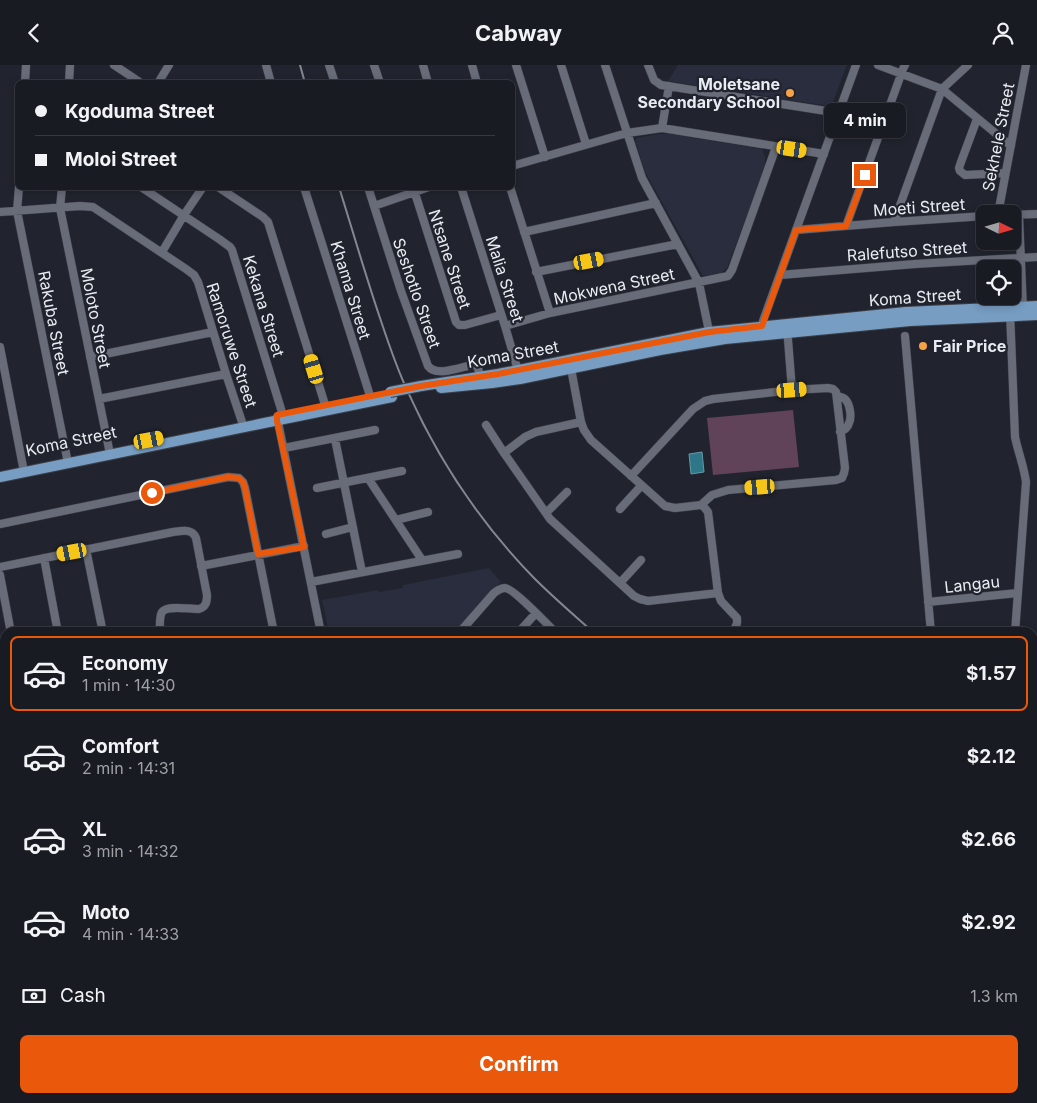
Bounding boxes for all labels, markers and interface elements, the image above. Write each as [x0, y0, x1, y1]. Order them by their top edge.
icon: back [20, 19, 48, 47]
icon: person [989, 19, 1017, 47]
text: Cabway [475, 20, 562, 46]
place label: Moletsane Secondary School [637, 74, 780, 112]
street label: Sekhele Street [978, 81, 1018, 193]
marker: Moletsane Secondary School [784, 87, 796, 99]
text: Kgoduma Street [65, 100, 215, 123]
callout: 4 min [824, 103, 906, 137]
text: 4 min [843, 110, 887, 130]
car [776, 139, 807, 159]
text: Moloi Street [65, 148, 177, 171]
route end [854, 164, 876, 186]
street label: Moeti Street [872, 194, 966, 220]
north arrow [976, 205, 1021, 250]
map controls [976, 205, 1021, 305]
street label: Ntsane Street [425, 207, 475, 311]
street label: Malia Street [482, 233, 528, 325]
street label: Seshotlo Street [389, 235, 445, 351]
street label: Ralefutso Street [846, 237, 968, 265]
street label: Khama Street [327, 238, 375, 342]
car [572, 251, 605, 271]
street label: Kekana Street [239, 253, 289, 359]
button: locate [976, 260, 1021, 305]
street label: Mokwena Street [552, 263, 676, 309]
street label: Moloto Street [76, 266, 116, 370]
street label: Rakuba Street [34, 269, 74, 377]
street label: Ramoruwe Street [202, 280, 262, 410]
street label: Koma Street [868, 284, 962, 310]
street label: Koma Street [466, 336, 560, 372]
place label: Fair Price [933, 336, 1006, 356]
marker: Fair Price [917, 340, 929, 352]
car [302, 352, 325, 386]
car [776, 381, 807, 399]
street label: Koma Street [24, 422, 118, 460]
car [132, 430, 165, 450]
car [744, 478, 775, 496]
route start [141, 482, 163, 504]
car [55, 542, 88, 562]
street label: Langau [943, 571, 1001, 597]
icon: car [22, 651, 67, 696]
text: Economy [82, 652, 168, 675]
text: $1.57 [966, 662, 1016, 685]
text: 1 min · 14:30 [82, 675, 175, 695]
icon: car [22, 734, 67, 779]
text: Comfort [82, 735, 159, 758]
text: $2.12 [967, 745, 1016, 768]
text: 2 min · 14:31 [82, 758, 175, 778]
icon: car [22, 817, 67, 862]
text: XL [82, 818, 107, 841]
text: $2.66 [961, 828, 1016, 851]
text: 3 min · 14:32 [82, 841, 178, 861]
icon: car [22, 900, 67, 945]
text: Moto [82, 901, 130, 924]
text: $2.92 [961, 911, 1016, 934]
text: 4 min · 14:33 [82, 924, 179, 944]
icon: cash [20, 982, 48, 1010]
text: Cash [60, 984, 106, 1007]
text: 1.3 km [970, 986, 1018, 1006]
button: Confirm [20, 1035, 1018, 1093]

